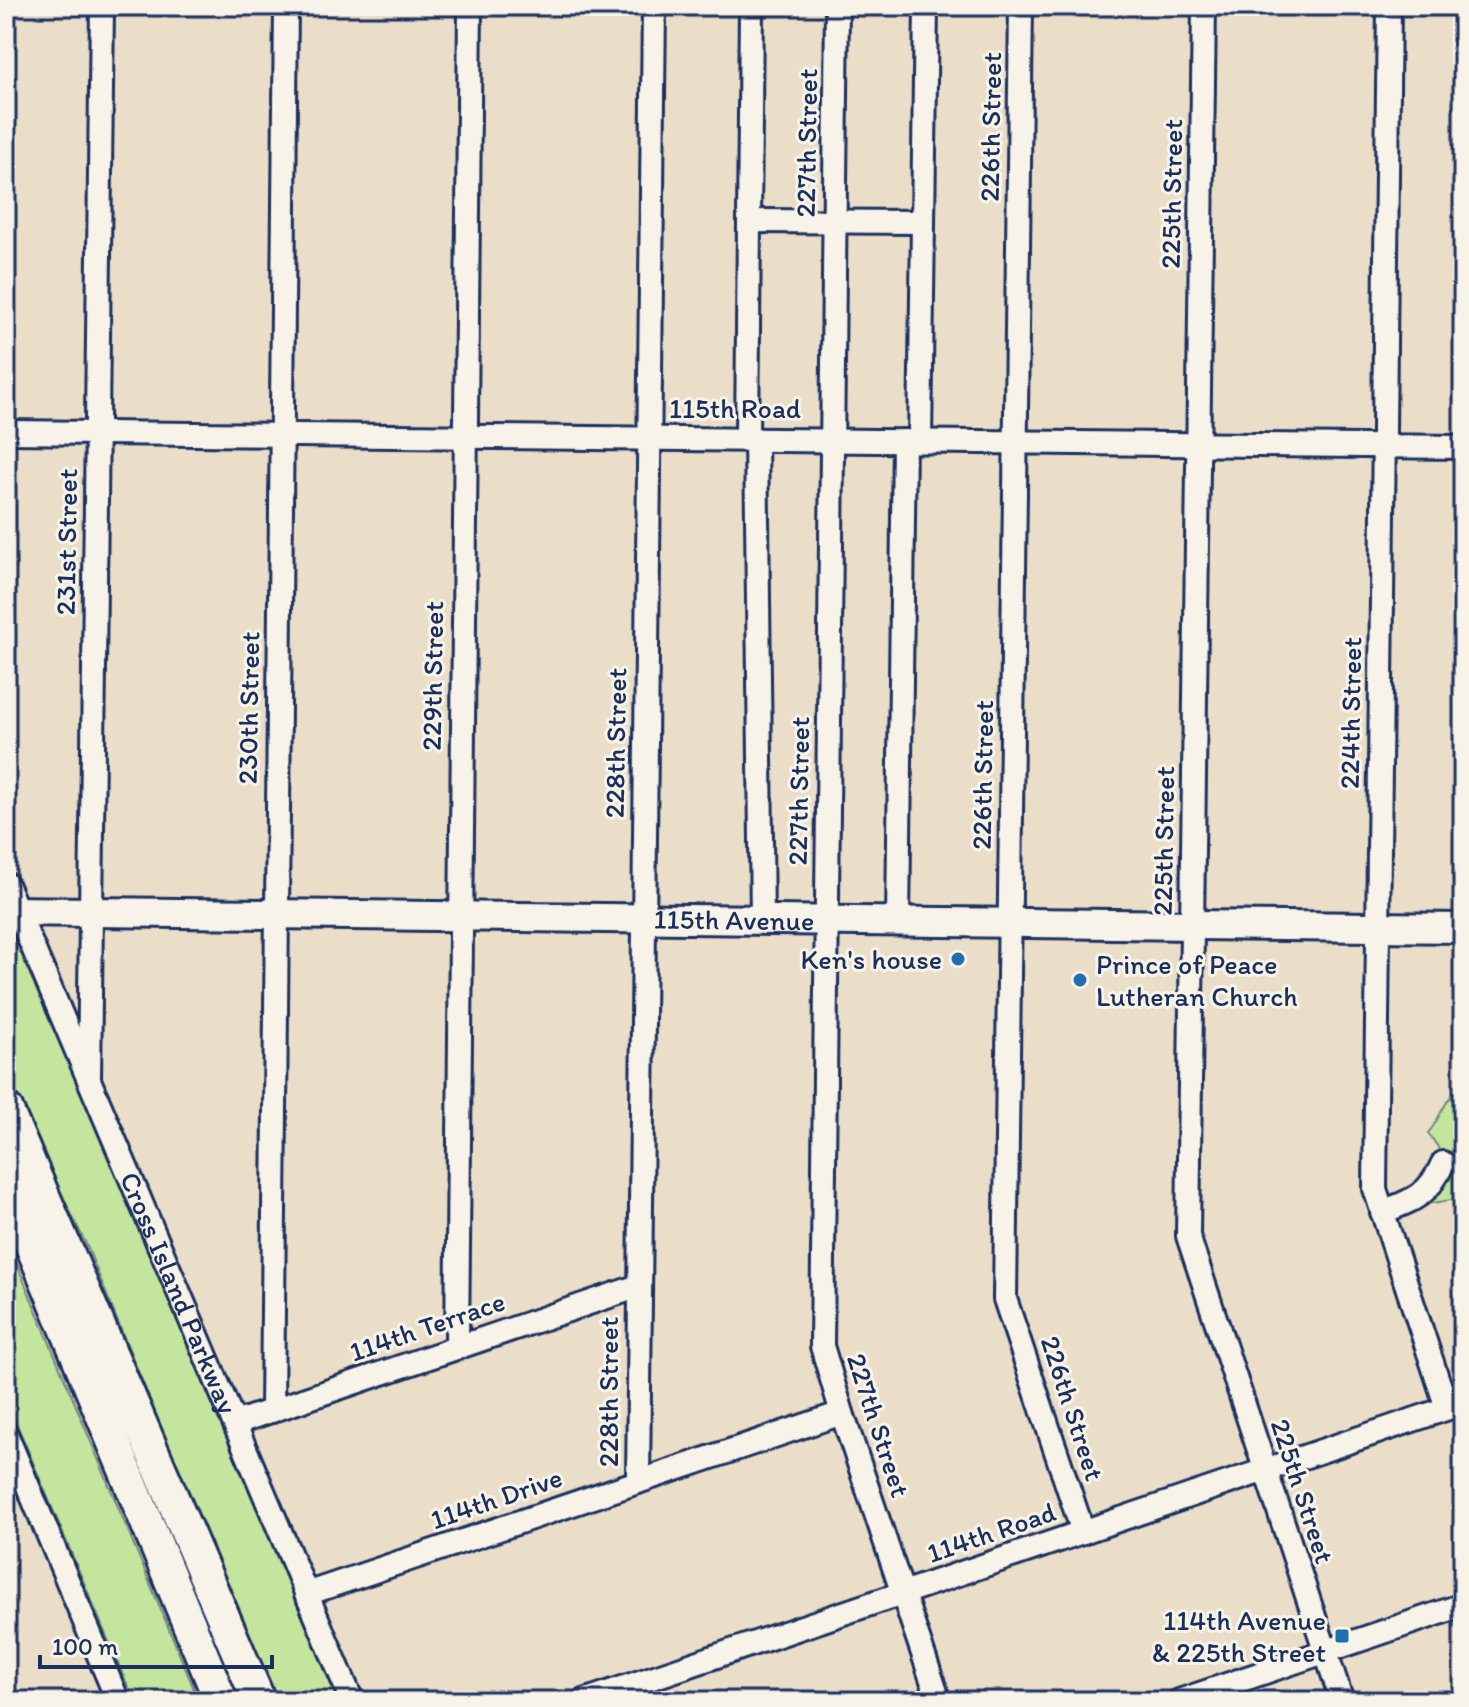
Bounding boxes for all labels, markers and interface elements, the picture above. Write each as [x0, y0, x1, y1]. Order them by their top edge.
street label: 226th Street [972, 52, 1008, 202]
street label: 227th Street [788, 68, 824, 218]
street label: 225th Street [1153, 119, 1189, 269]
street label: 115th Road [669, 391, 801, 425]
street label: 231st Street [48, 468, 84, 616]
street label: 229th Street [414, 601, 450, 751]
street label: 230th Street [230, 631, 266, 785]
street label: 224th Street [1332, 637, 1368, 789]
street label: 228th Street [597, 667, 633, 819]
street label: 226th Street [964, 700, 1000, 850]
street label: 227th Street [780, 716, 816, 866]
street label: 225th Street [1145, 766, 1181, 916]
street label: 115th Avenue [653, 902, 815, 937]
place label: Ken's house [801, 942, 942, 976]
place label: Prince of Peace Lutheran Church [1096, 947, 1298, 1013]
marker: Ken's house [949, 950, 967, 968]
marker: Prince of Peace Lutheran Church [1071, 971, 1089, 989]
street label: Cross Island Parkway [113, 1167, 245, 1419]
street label: 114th Terrace [345, 1283, 509, 1369]
street label: 228th Street [591, 1317, 625, 1467]
street label: 226th Street [1034, 1331, 1112, 1485]
street label: 227th Street [840, 1349, 918, 1501]
street label: 225th Street [1264, 1415, 1342, 1567]
street label: 114th Drive [426, 1460, 566, 1536]
street label: 114th Road [922, 1494, 1060, 1570]
place label: 114th Avenue & 225th Street [1152, 1603, 1326, 1669]
scale bar [40, 1619, 272, 1669]
marker: 114th Avenue & 225th Street [1333, 1627, 1351, 1645]
text: 100 m [52, 1632, 118, 1661]

